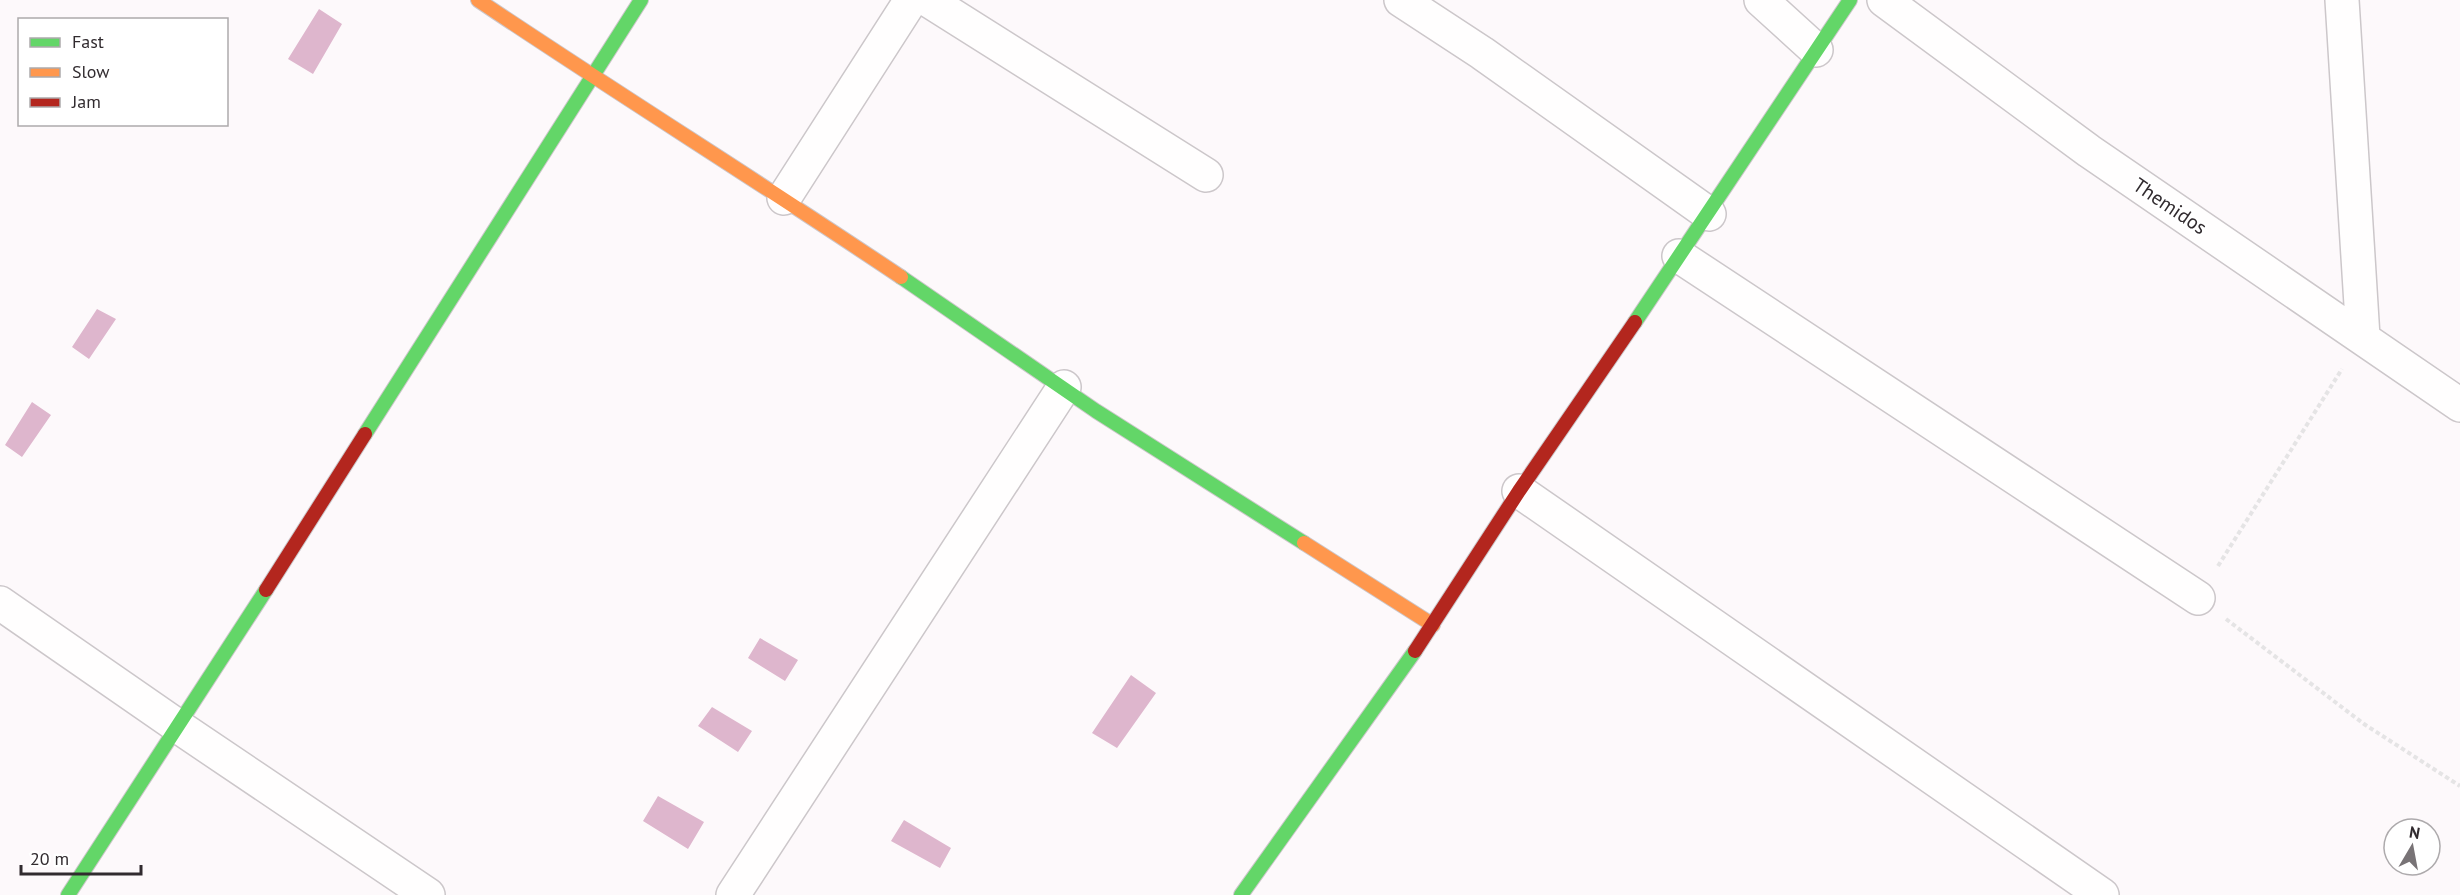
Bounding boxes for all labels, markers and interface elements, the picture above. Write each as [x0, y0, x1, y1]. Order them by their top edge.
legend [18, 18, 228, 126]
text: Fast [72, 30, 104, 53]
text: Slow [72, 60, 110, 83]
text: Jam [71, 90, 101, 113]
street label: Themidos [2128, 172, 2212, 240]
north arrow [2382, 817, 2442, 877]
text: N [2408, 821, 2422, 843]
scale bar [21, 838, 141, 876]
text: 20 m [30, 847, 69, 870]

